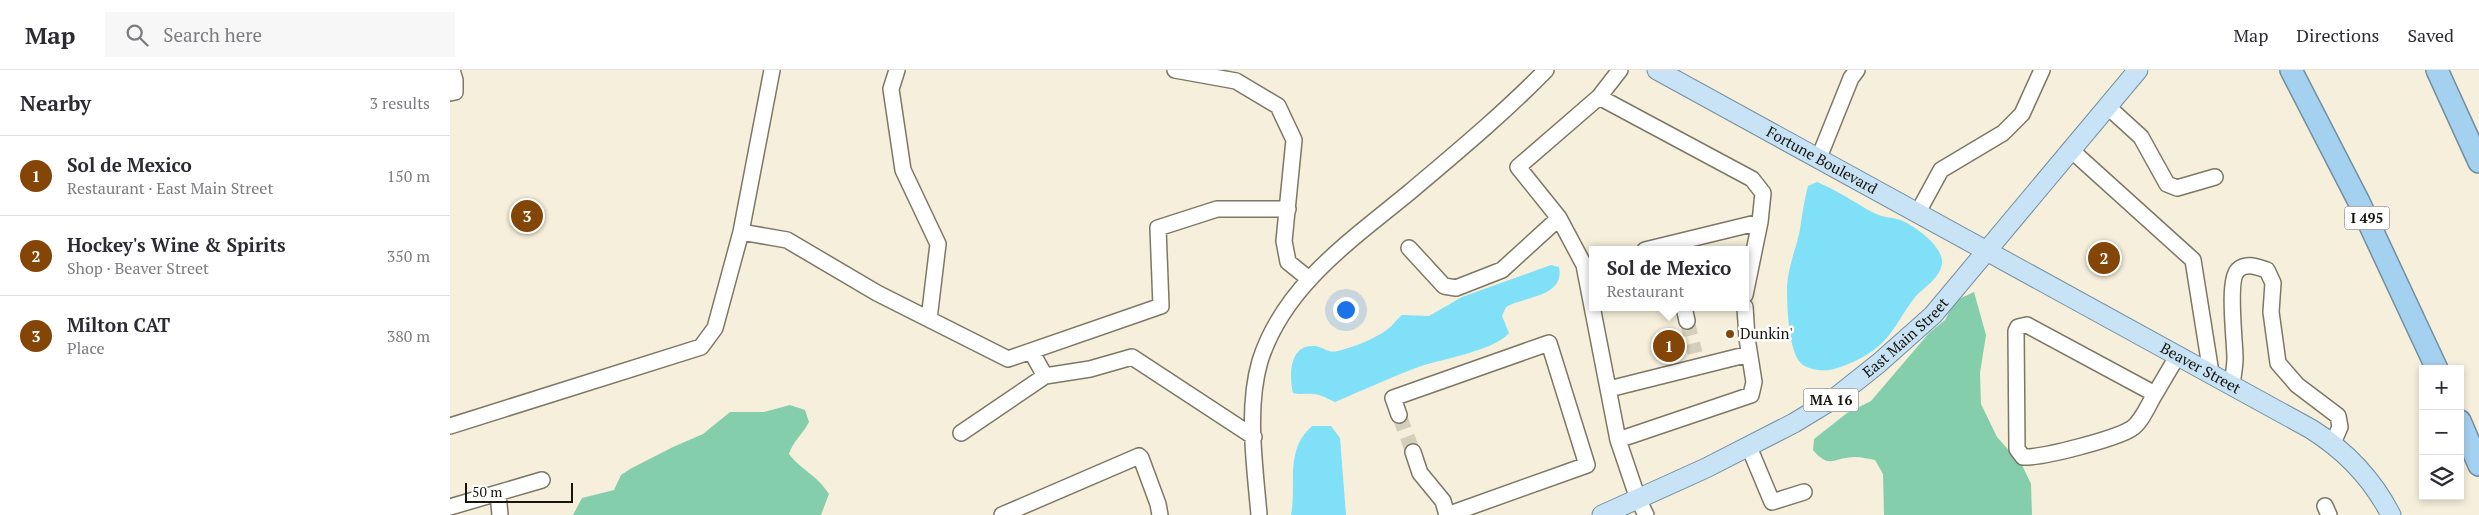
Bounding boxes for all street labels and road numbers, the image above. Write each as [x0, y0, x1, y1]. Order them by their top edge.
street label: Fortune Boulevard [1763, 121, 1881, 198]
road number: I 495 [2344, 206, 2390, 230]
street label: East Main Street [1858, 293, 1953, 381]
street label: Beaver Street [2157, 337, 2245, 398]
road number: MA 16 [1804, 388, 1858, 412]

